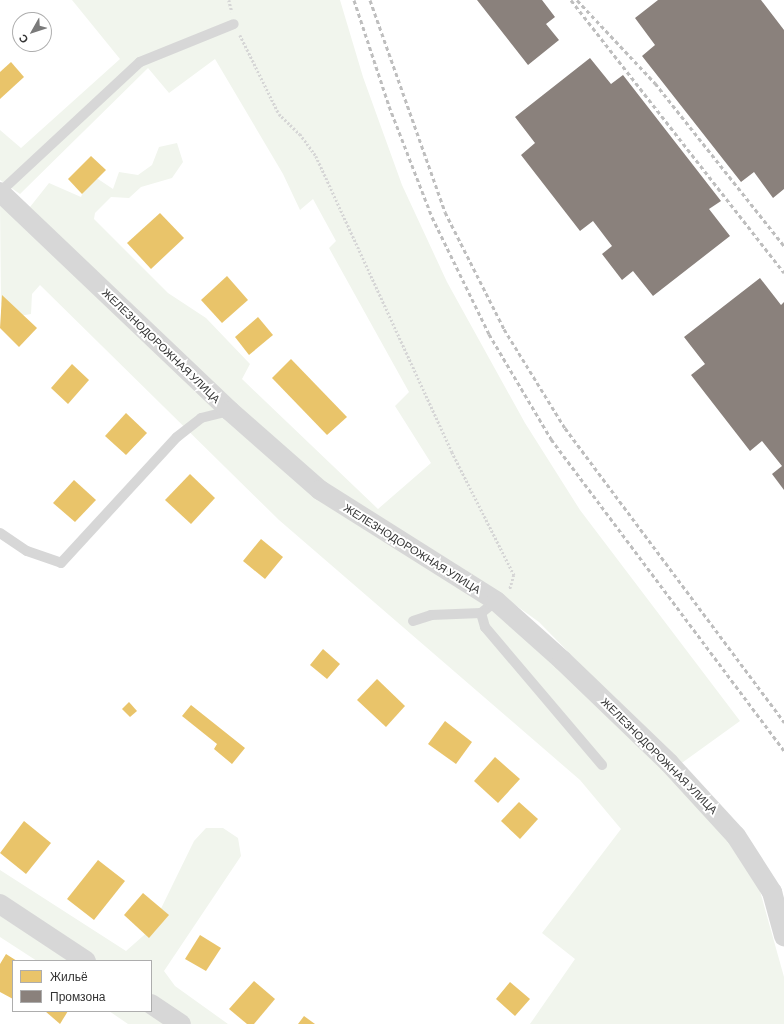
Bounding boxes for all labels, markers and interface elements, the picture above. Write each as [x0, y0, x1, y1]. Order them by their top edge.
north arrow [12, 12, 52, 52]
text: С [16, 32, 31, 46]
street label: ЖЕЛЕЗНОДОРОЖНАЯ УЛИЦА [99, 286, 223, 406]
street label: ЖЕЛЕЗНОДОРОЖНАЯ УЛИЦА [341, 501, 483, 597]
street label: ЖЕЛЕЗНОДОРОЖНАЯ УЛИЦА [598, 695, 720, 817]
legend [12, 960, 152, 1012]
text: Жильё [50, 969, 88, 983]
text: Промзона [50, 989, 105, 1003]

